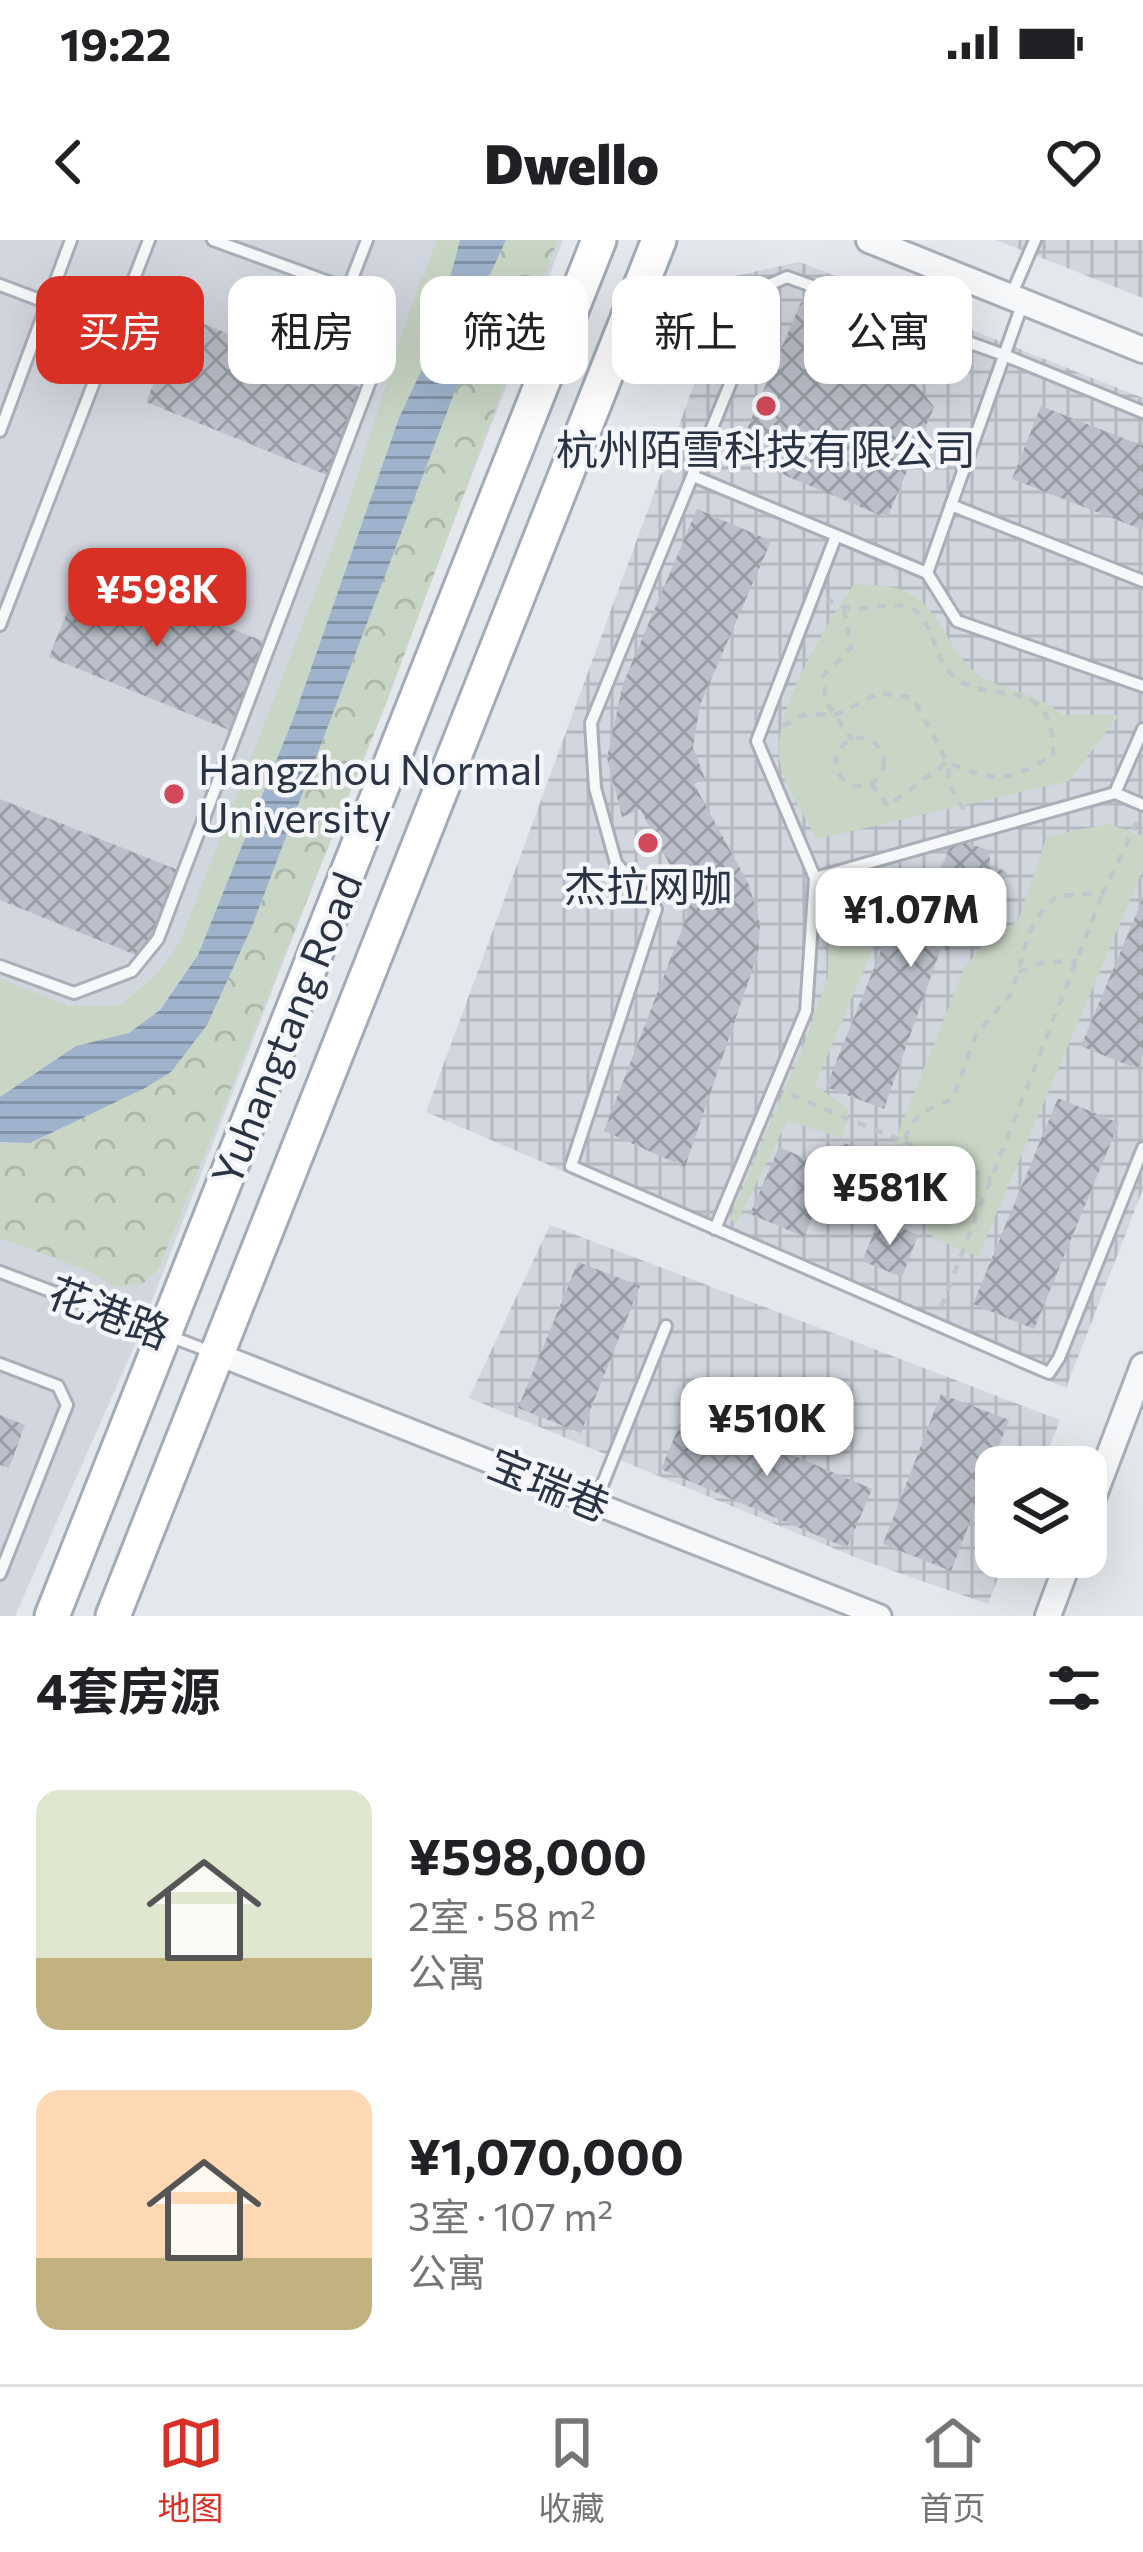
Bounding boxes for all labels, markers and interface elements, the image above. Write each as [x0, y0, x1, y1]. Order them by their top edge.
text: 19:22 [60, 15, 171, 70]
icon: back [36, 129, 102, 195]
text: Dwello [484, 129, 659, 195]
icon: heart [1041, 129, 1107, 195]
chip: 买房 [36, 276, 204, 384]
chip: 租房 [228, 276, 396, 384]
chip: 筛选 [420, 276, 588, 384]
chip: 新上 [612, 276, 780, 384]
chip: 公寓 [804, 276, 972, 384]
marker: 杭州陌雪科技有限公司 [753, 393, 779, 419]
place label: 杭州陌雪科技有限公司 [556, 422, 976, 474]
pin: ¥598K [73, 548, 241, 650]
text: ¥598K [95, 563, 219, 611]
place label: Hangzhou Normal University [198, 742, 543, 842]
marker: Hangzhou Normal University [161, 781, 187, 807]
marker: 杰拉网咖 [635, 830, 661, 856]
place label: 杰拉网咖 [564, 859, 732, 911]
street label: Yuhangtang Road [199, 864, 372, 1192]
pin: ¥1.07M [813, 868, 1009, 970]
text: ¥1.07M [843, 883, 979, 931]
pin: ¥581K [806, 1146, 974, 1248]
text: ¥581K [831, 1161, 949, 1209]
street label: 花港路 [42, 1264, 178, 1358]
pin: ¥510K [683, 1377, 851, 1479]
text: ¥510K [708, 1392, 826, 1440]
street label: 宝瑞巷 [482, 1435, 618, 1531]
map controls [975, 1446, 1107, 1578]
button: layers [975, 1446, 1107, 1578]
icon: filters [1041, 1655, 1107, 1721]
text: 4套房源 [36, 1658, 220, 1721]
text: ¥598,000 [408, 1823, 647, 1886]
icon: home [132, 1838, 276, 1982]
text: 2室 · 58 m² [408, 1891, 596, 1939]
text: 公寓 [408, 1947, 486, 1995]
text: ¥1,070,000 [408, 2123, 684, 2186]
icon: home [132, 2138, 276, 2282]
text: 3室 · 107 m² [408, 2191, 613, 2239]
text: 公寓 [408, 2247, 486, 2295]
tab: 地图 [158, 2410, 224, 2530]
tab: 收藏 [539, 2410, 605, 2530]
tab: 首页 [920, 2410, 986, 2530]

